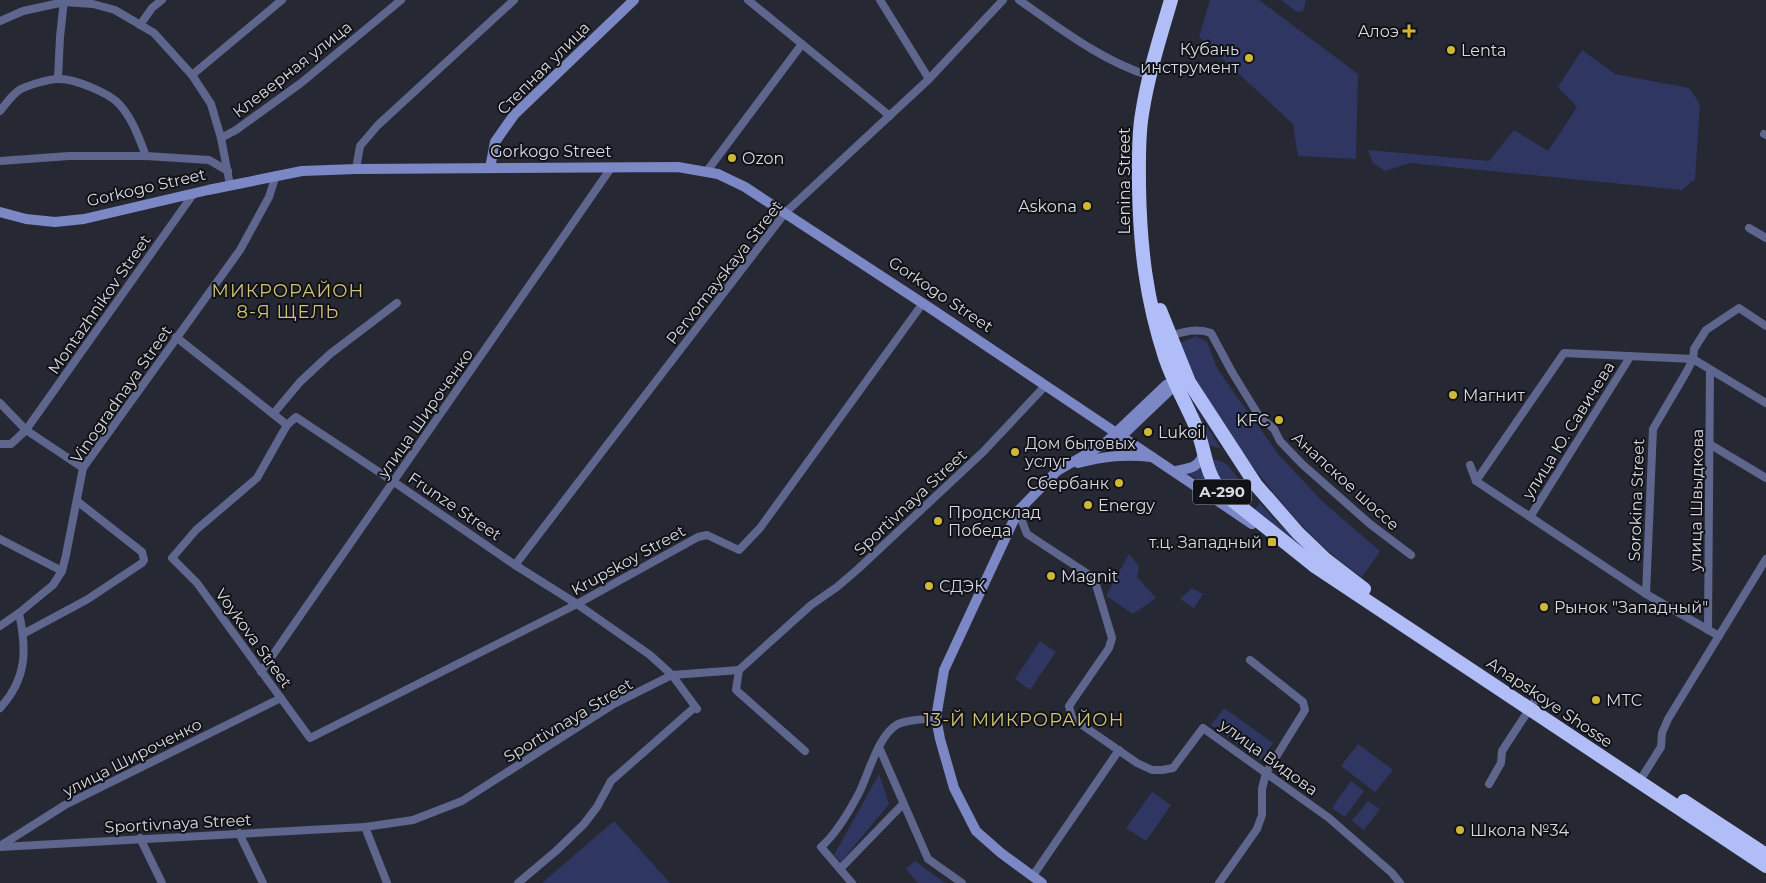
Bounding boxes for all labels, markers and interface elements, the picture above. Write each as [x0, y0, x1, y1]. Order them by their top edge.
street label: Клеверная улица [229, 17, 356, 122]
street label: Степная улица [493, 18, 594, 119]
place label: Алоэ [1358, 22, 1399, 41]
marker: Алоэ [1403, 25, 1415, 37]
place label: Кубань инструмент [1140, 40, 1239, 77]
place label: Lenta [1461, 41, 1506, 60]
marker: Lenta [1445, 44, 1457, 56]
marker: Кубань инструмент [1243, 52, 1255, 64]
street label: Lenina Street [1115, 127, 1134, 234]
street label: Gorkogo Street [490, 142, 612, 161]
place label: Ozon [742, 149, 784, 168]
marker: Ozon [726, 152, 738, 164]
street label: Gorkogo Street [85, 164, 208, 210]
street label: Pervomayskaya Street [662, 196, 787, 348]
place label: Askona [1018, 197, 1077, 216]
marker: Askona [1081, 200, 1093, 212]
street label: Montazhnikov Street [44, 230, 155, 378]
street label: Gorkogo Street [885, 253, 997, 337]
district label: МИКРОРАЙОН 8-Я ЩЕЛЬ [212, 280, 364, 323]
street label: Vinogradnaya Street [67, 322, 176, 467]
street label: улица Широченко [373, 345, 477, 482]
street label: улица Ю. Савичева [1518, 358, 1619, 503]
place label: Магнит [1463, 386, 1525, 405]
marker: Магнит [1447, 389, 1459, 401]
place label: KFC [1236, 411, 1269, 430]
marker: KFC [1273, 414, 1285, 426]
place label: Lukoil [1158, 423, 1206, 442]
marker: Lukoil [1142, 426, 1154, 438]
street label: Анапское шоссе [1288, 428, 1403, 535]
street label: улица Швыдкова [1686, 429, 1707, 572]
place label: Дом бытовых услуг [1024, 434, 1136, 471]
street label: Sorokina Street [1625, 438, 1648, 562]
street label: Sportivnaya Street [850, 445, 971, 559]
marker: Дом бытовых услуг [1009, 446, 1021, 458]
street label: Frunze Street [405, 468, 505, 545]
place label: Сбербанк [1027, 474, 1110, 493]
marker: Сбербанк [1113, 477, 1125, 489]
road number: А-290 [1193, 480, 1251, 504]
place label: Energy [1098, 496, 1155, 515]
marker: Energy [1082, 499, 1094, 511]
place label: Продсклад Победа [948, 503, 1041, 540]
marker: Продсклад Победа [932, 515, 944, 527]
street label: Krupskoy Street [568, 521, 689, 600]
place label: т.ц. Западный [1149, 533, 1262, 552]
marker: т.ц. Западный [1266, 536, 1278, 548]
place label: Magnit [1061, 567, 1119, 586]
marker: Magnit [1045, 570, 1057, 582]
place label: СДЭК [939, 577, 985, 596]
marker: СДЭК [923, 580, 935, 592]
street label: Voykova Street [211, 585, 296, 692]
place label: Рынок "Западный" [1554, 598, 1708, 617]
marker: Рынок "Западный" [1538, 601, 1550, 613]
street label: Anapskoye Shosse [1483, 653, 1616, 752]
street label: Sportivnaya Street [500, 674, 637, 766]
place label: МТС [1606, 691, 1642, 710]
marker: МТС [1590, 694, 1602, 706]
district label: 13-Й МИКРОРАЙОН [924, 709, 1124, 731]
street label: улица Широченко [59, 714, 205, 801]
street label: улица Видова [1215, 715, 1322, 799]
street label: Sportivnaya Street [104, 810, 252, 837]
place label: Школа №34 [1470, 821, 1570, 840]
marker: Школа №34 [1454, 824, 1466, 836]

